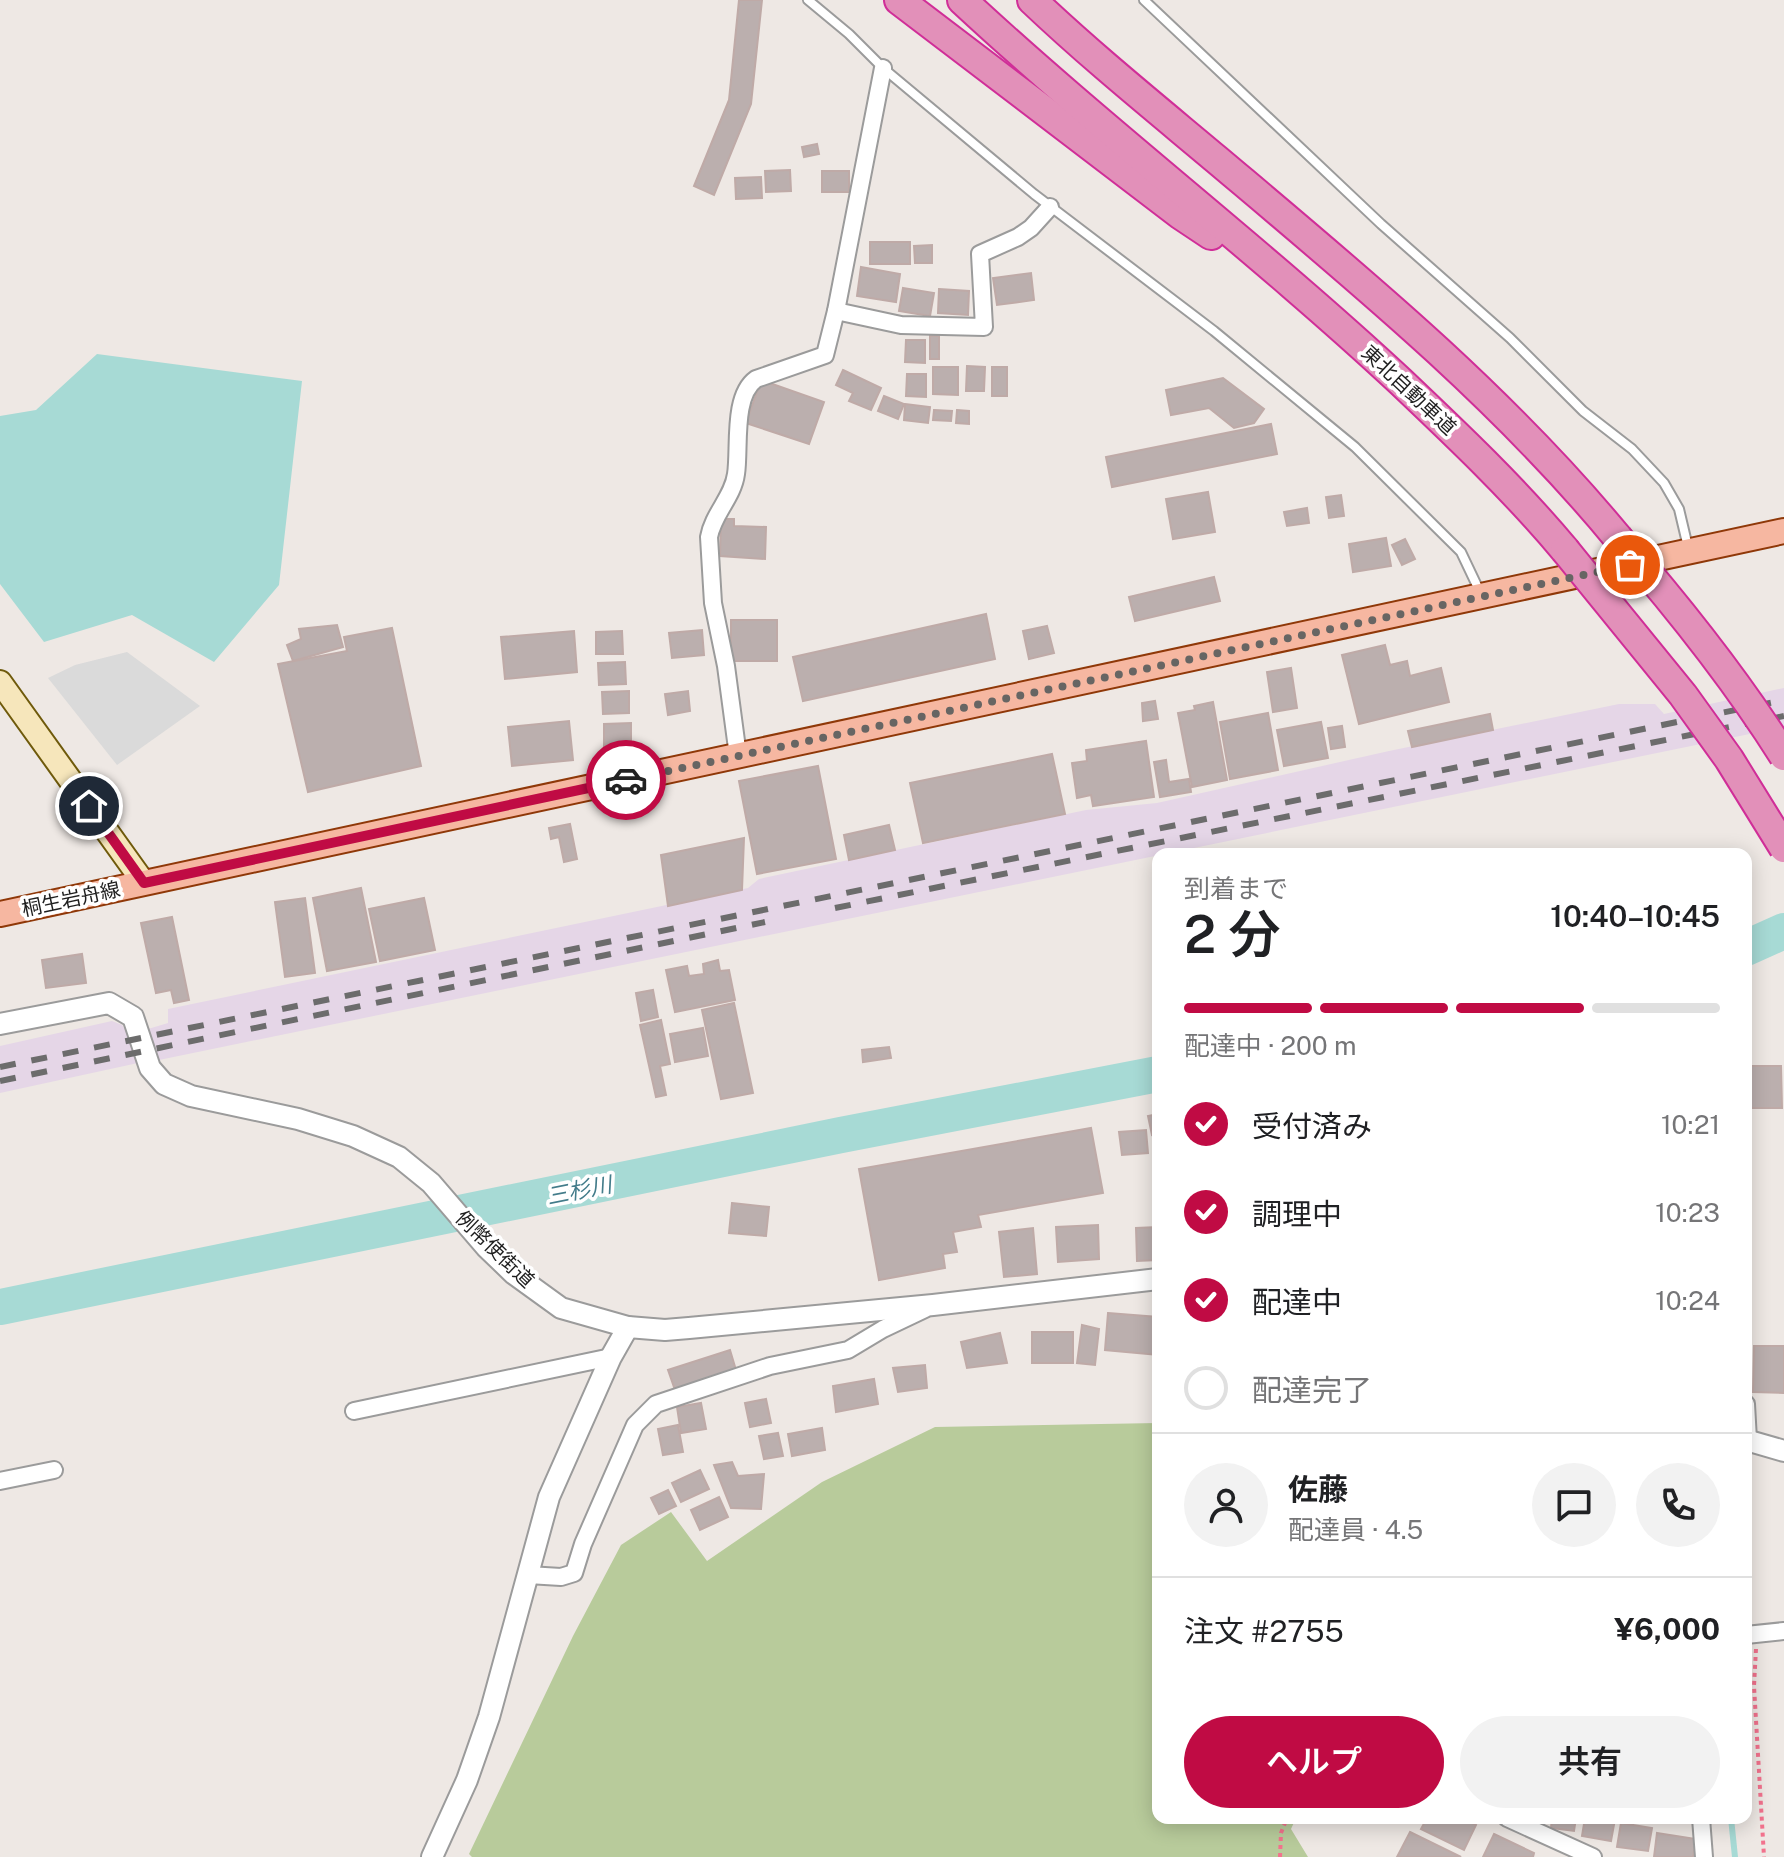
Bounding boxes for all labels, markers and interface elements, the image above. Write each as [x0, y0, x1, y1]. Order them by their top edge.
street label: 東北自動車道 [1357, 340, 1461, 440]
pin [1596, 531, 1664, 599]
icon: bag [1608, 543, 1652, 587]
courier [586, 740, 666, 820]
icon: car [604, 758, 648, 802]
pin [55, 772, 123, 840]
icon: home [67, 784, 111, 828]
text: 到着まで [1184, 873, 1288, 904]
street label: 桐生岩舟線 [20, 877, 122, 921]
text: 10:40–10:45 [1550, 898, 1720, 934]
text: 2 分 [1184, 904, 1280, 965]
text: 配達中 · 200 m [1184, 1030, 1356, 1061]
icon: check [1184, 1102, 1228, 1146]
text: 受付済み [1252, 1108, 1372, 1144]
text: 10:21 [1661, 1109, 1720, 1140]
water label: 三杉川 [544, 1171, 616, 1209]
icon: check [1184, 1190, 1228, 1234]
text: 調理中 [1252, 1196, 1342, 1232]
text: 10:23 [1655, 1197, 1720, 1228]
street label: 例幣使街道 [451, 1206, 539, 1292]
icon: check [1184, 1278, 1228, 1322]
text: 配達中 [1252, 1284, 1342, 1320]
text: 10:24 [1655, 1285, 1720, 1316]
text: 配達完了 [1252, 1372, 1372, 1408]
button: person [1184, 1463, 1268, 1547]
button: chat [1532, 1463, 1616, 1547]
button: phone [1636, 1463, 1720, 1547]
text: 佐藤 [1288, 1471, 1348, 1507]
text: 配達員 · 4.5 [1288, 1514, 1423, 1545]
text: ¥6,000 [1614, 1611, 1720, 1647]
text: 注文 #2755 [1184, 1613, 1344, 1649]
button: ヘルプ [1184, 1716, 1444, 1808]
button: 共有 [1460, 1716, 1720, 1808]

